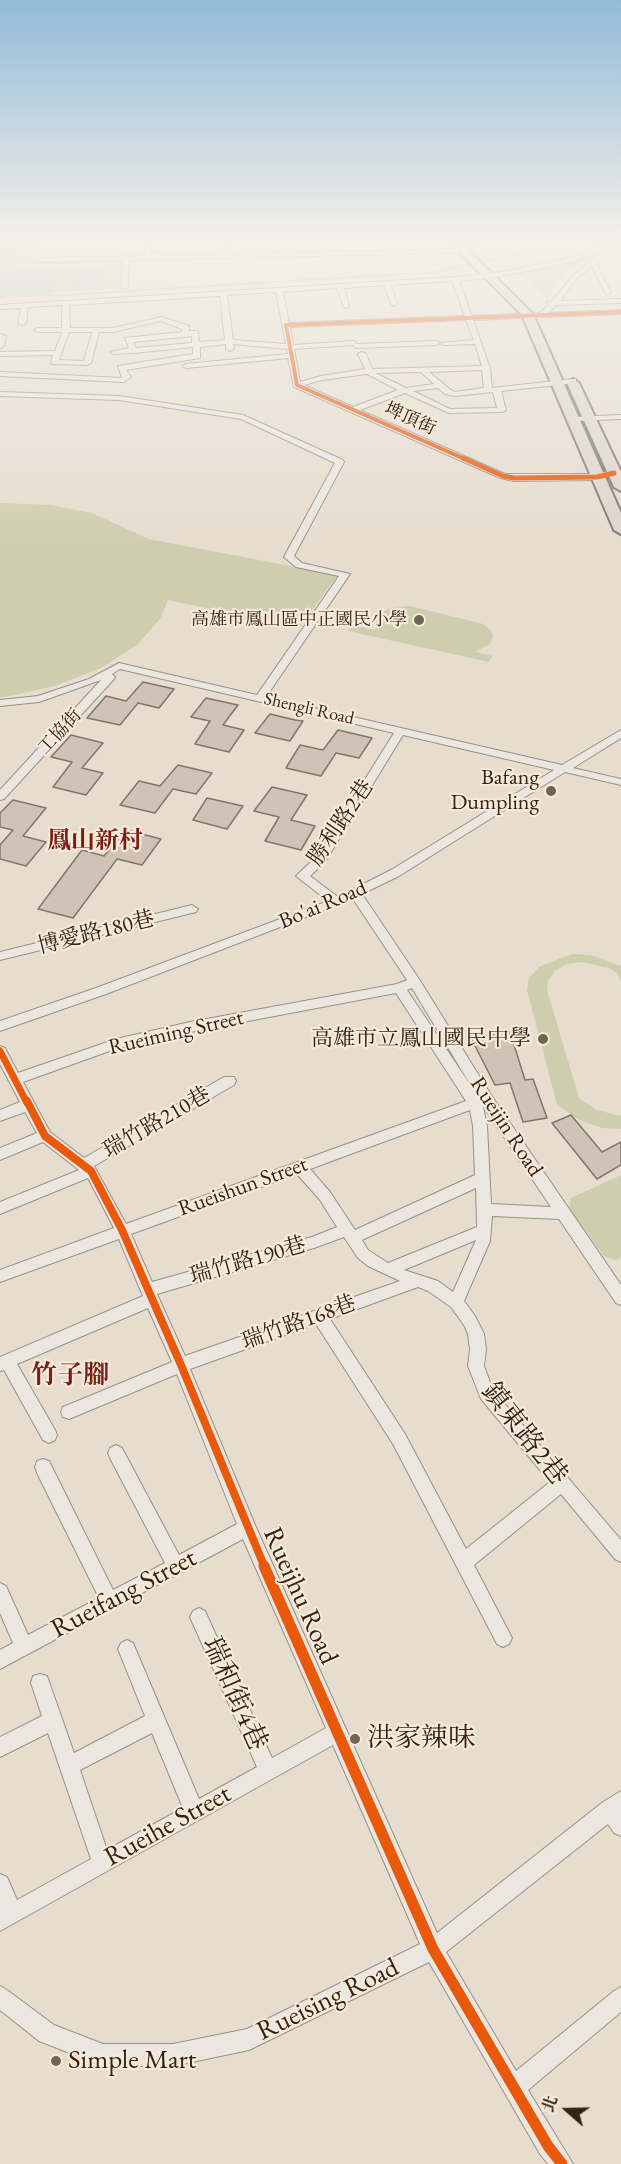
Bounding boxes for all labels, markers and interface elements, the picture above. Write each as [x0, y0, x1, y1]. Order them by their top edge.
street label: 埤頂街 [381, 398, 439, 440]
place label: 高雄市鳳山區中正國民小學 [191, 609, 407, 631]
marker: 高雄市鳳山區中正國民小學 [412, 613, 426, 627]
street label: Shengli Road [262, 688, 356, 730]
street label: 工協街 [34, 705, 86, 759]
place label: Bafang Dumpling [451, 765, 539, 816]
street label: 勝利路2巷 [302, 775, 380, 871]
marker: Bafang Dumpling [544, 784, 558, 798]
district label: 鳳山新村 [47, 827, 143, 855]
street label: Bo'ai Road [275, 875, 371, 935]
street label: 博愛路180巷 [35, 906, 157, 960]
street label: Rueiming Street [106, 1005, 246, 1061]
place label: 高雄市立鳳山國民中學 [311, 1026, 531, 1052]
marker: 高雄市立鳳山國民中學 [536, 1032, 550, 1046]
street label: Rueijin Road [464, 1072, 548, 1182]
street label: 瑞竹路210巷 [99, 1082, 215, 1164]
street label: Rueishun Street [175, 1151, 311, 1223]
street label: 瑞竹路190巷 [187, 1232, 309, 1290]
street label: 瑞竹路168巷 [238, 1290, 360, 1356]
district label: 竹子腳 [31, 1360, 109, 1392]
street label: 鎮東路2巷 [474, 1376, 574, 1492]
street label: Rueijhu Road [255, 1522, 345, 1670]
street label: Rueifang Street [46, 1542, 202, 1646]
street label: 瑞和街4巷 [195, 1632, 273, 1756]
place label: 洪家辣味 [367, 1723, 475, 1755]
marker: 洪家辣味 [348, 1732, 362, 1746]
street label: Rueihe Street [99, 1778, 237, 1874]
street label: Rueising Road [252, 1952, 404, 2048]
place label: Simple Mart [68, 2045, 196, 2077]
marker: Simple Mart [49, 2054, 63, 2068]
north arrow [537, 2080, 597, 2140]
text: 北 [537, 2093, 562, 2115]

